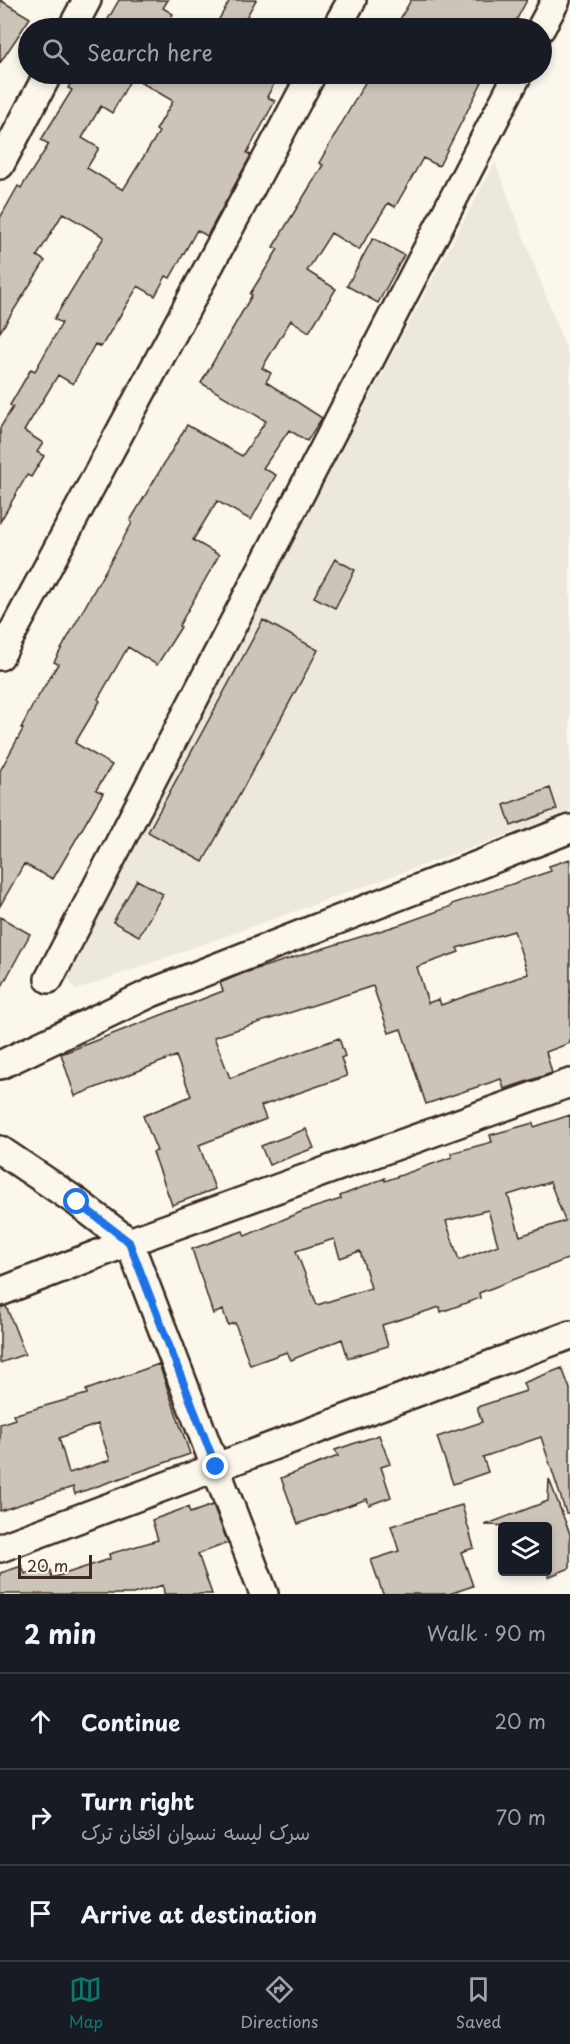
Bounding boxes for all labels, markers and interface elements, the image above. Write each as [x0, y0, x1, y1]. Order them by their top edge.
search box [18, 18, 552, 84]
icon: search [39, 35, 72, 68]
text: Search here [87, 35, 213, 68]
route start [63, 1188, 89, 1214]
route end [202, 1453, 228, 1479]
map controls [498, 1522, 552, 1576]
button: layers [498, 1522, 552, 1576]
scale bar [18, 1552, 92, 1580]
text: 20 m [27, 1553, 68, 1577]
text: 2 min [24, 1614, 97, 1653]
text: Walk · 90 m [427, 1618, 546, 1648]
icon: ahead [24, 1705, 57, 1738]
text: Continue [81, 1705, 180, 1738]
text: 20 m [494, 1706, 546, 1736]
text: Turn right [81, 1784, 194, 1817]
icon: right [24, 1801, 57, 1834]
text: 70 m [496, 1802, 546, 1832]
text: سرک لیسه نسوان افغان‌ ترک [81, 1817, 310, 1847]
icon: arrive [24, 1897, 57, 1930]
text: Arrive at destination [81, 1897, 317, 1930]
tab: Map [69, 1973, 103, 2033]
tab: Directions [240, 1973, 318, 2033]
tab: Saved [456, 1973, 501, 2033]

